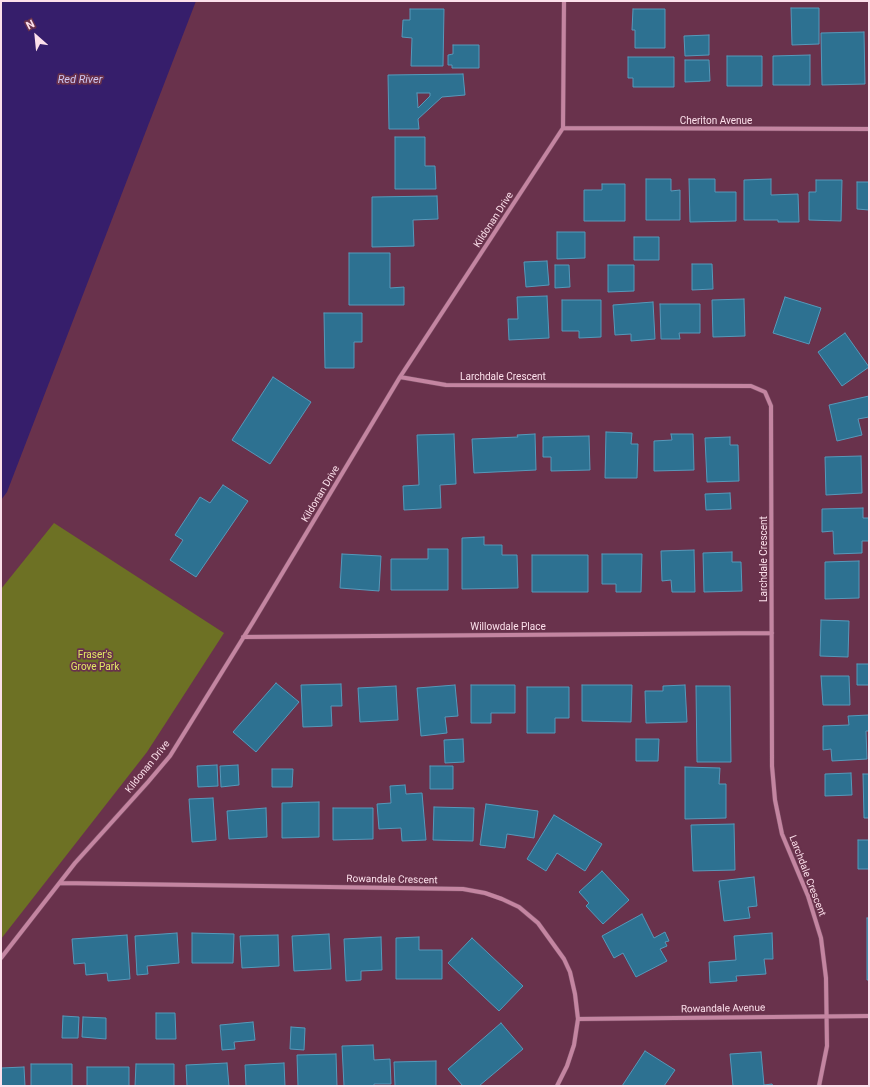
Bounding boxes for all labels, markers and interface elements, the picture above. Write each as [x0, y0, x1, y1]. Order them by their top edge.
north arrow [16, 16, 56, 56]
text: N [24, 17, 37, 32]
water label: Red River [58, 73, 102, 87]
street label: Cheriton Avenue [680, 115, 752, 127]
street label: Kildonan Drive [472, 190, 516, 250]
street label: Larchdale Crescent [460, 371, 546, 383]
street label: Kildonan Drive [299, 464, 343, 524]
street label: Larchdale Crescent [758, 516, 770, 602]
street label: Willowdale Place [470, 621, 546, 633]
park label: Fraser's Grove Park [71, 649, 119, 672]
street label: Kildonan Drive [123, 738, 173, 796]
street label: Larchdale Crescent [786, 834, 828, 918]
street label: Rowandale Crescent [346, 873, 438, 887]
street label: Rowandale Avenue [681, 1002, 765, 1016]

